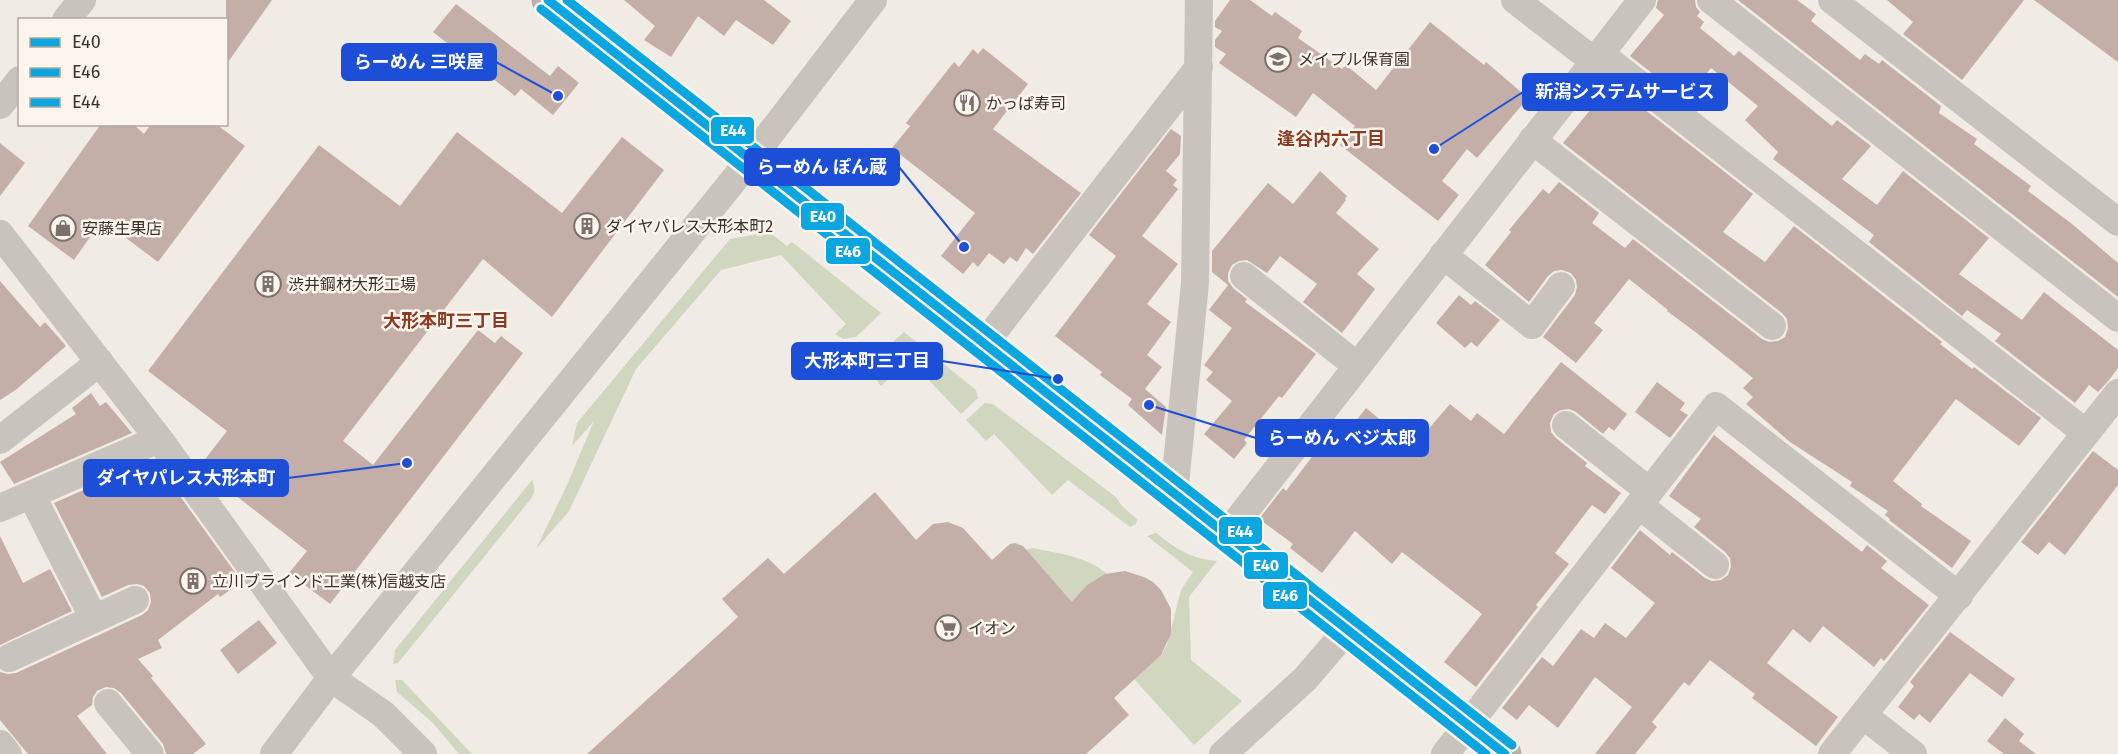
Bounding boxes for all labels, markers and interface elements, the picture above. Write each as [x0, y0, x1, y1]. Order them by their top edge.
legend [18, 18, 228, 126]
text: E40 [72, 31, 101, 53]
callout: らーめん 三咲屋 [342, 44, 496, 80]
school or university icon: メイプル保育園 [1263, 44, 1293, 74]
place label: メイプル保育園 [1298, 50, 1410, 69]
text: らーめん 三咲屋 [354, 51, 484, 73]
text: E46 [72, 61, 100, 83]
callout: 新潟システムサービス [1523, 74, 1727, 110]
text: 新潟システムサービス [1535, 81, 1715, 103]
restaurant icon: かっぱ寿司 [952, 88, 982, 118]
text: E44 [72, 91, 101, 113]
place label: かっぱ寿司 [986, 94, 1066, 113]
line badge: E44 [710, 116, 755, 145]
text: E44 [720, 121, 746, 140]
district label: 逢谷内六丁目 [1277, 128, 1385, 150]
callout: らーめん ぽん蔵 [745, 149, 899, 185]
text: らーめん ぽん蔵 [757, 156, 887, 178]
line badge: E40 [800, 202, 845, 231]
text: E40 [810, 207, 836, 226]
building icon: ダイヤパレス大形本町2 [572, 211, 602, 241]
shop icon: 安藤生果店 [48, 213, 78, 243]
place label: ダイヤパレス大形本町2 [606, 217, 773, 236]
place label: 安藤生果店 [82, 219, 162, 238]
line badge: E46 [825, 237, 871, 265]
text: E46 [835, 242, 861, 261]
building icon: 渋井鋼材大形工場 [253, 269, 283, 299]
place label: 渋井鋼材大形工場 [288, 275, 416, 294]
district label: 大形本町三丁目 [383, 310, 509, 332]
callout: 大形本町三丁目 [792, 343, 942, 379]
text: 大形本町三丁目 [804, 350, 930, 372]
callout: らーめん ベジ太郎 [1256, 420, 1428, 456]
text: らーめん ベジ太郎 [1268, 427, 1416, 449]
callout: ダイヤパレス大形本町 [84, 460, 288, 496]
text: ダイヤパレス大形本町 [96, 467, 276, 489]
line badge: E44 [1218, 516, 1263, 545]
text: E44 [1227, 522, 1253, 541]
line badge: E40 [1243, 551, 1289, 580]
text: E40 [1253, 556, 1279, 575]
building icon: 立川ブラインド工業(株)信越支店 [178, 566, 208, 596]
place label: 立川ブラインド工業(株)信越支店 [212, 572, 446, 591]
line badge: E46 [1262, 581, 1308, 610]
text: E46 [1272, 586, 1298, 605]
supermarket icon: イオン [933, 613, 963, 643]
place label: イオン [968, 619, 1016, 638]

